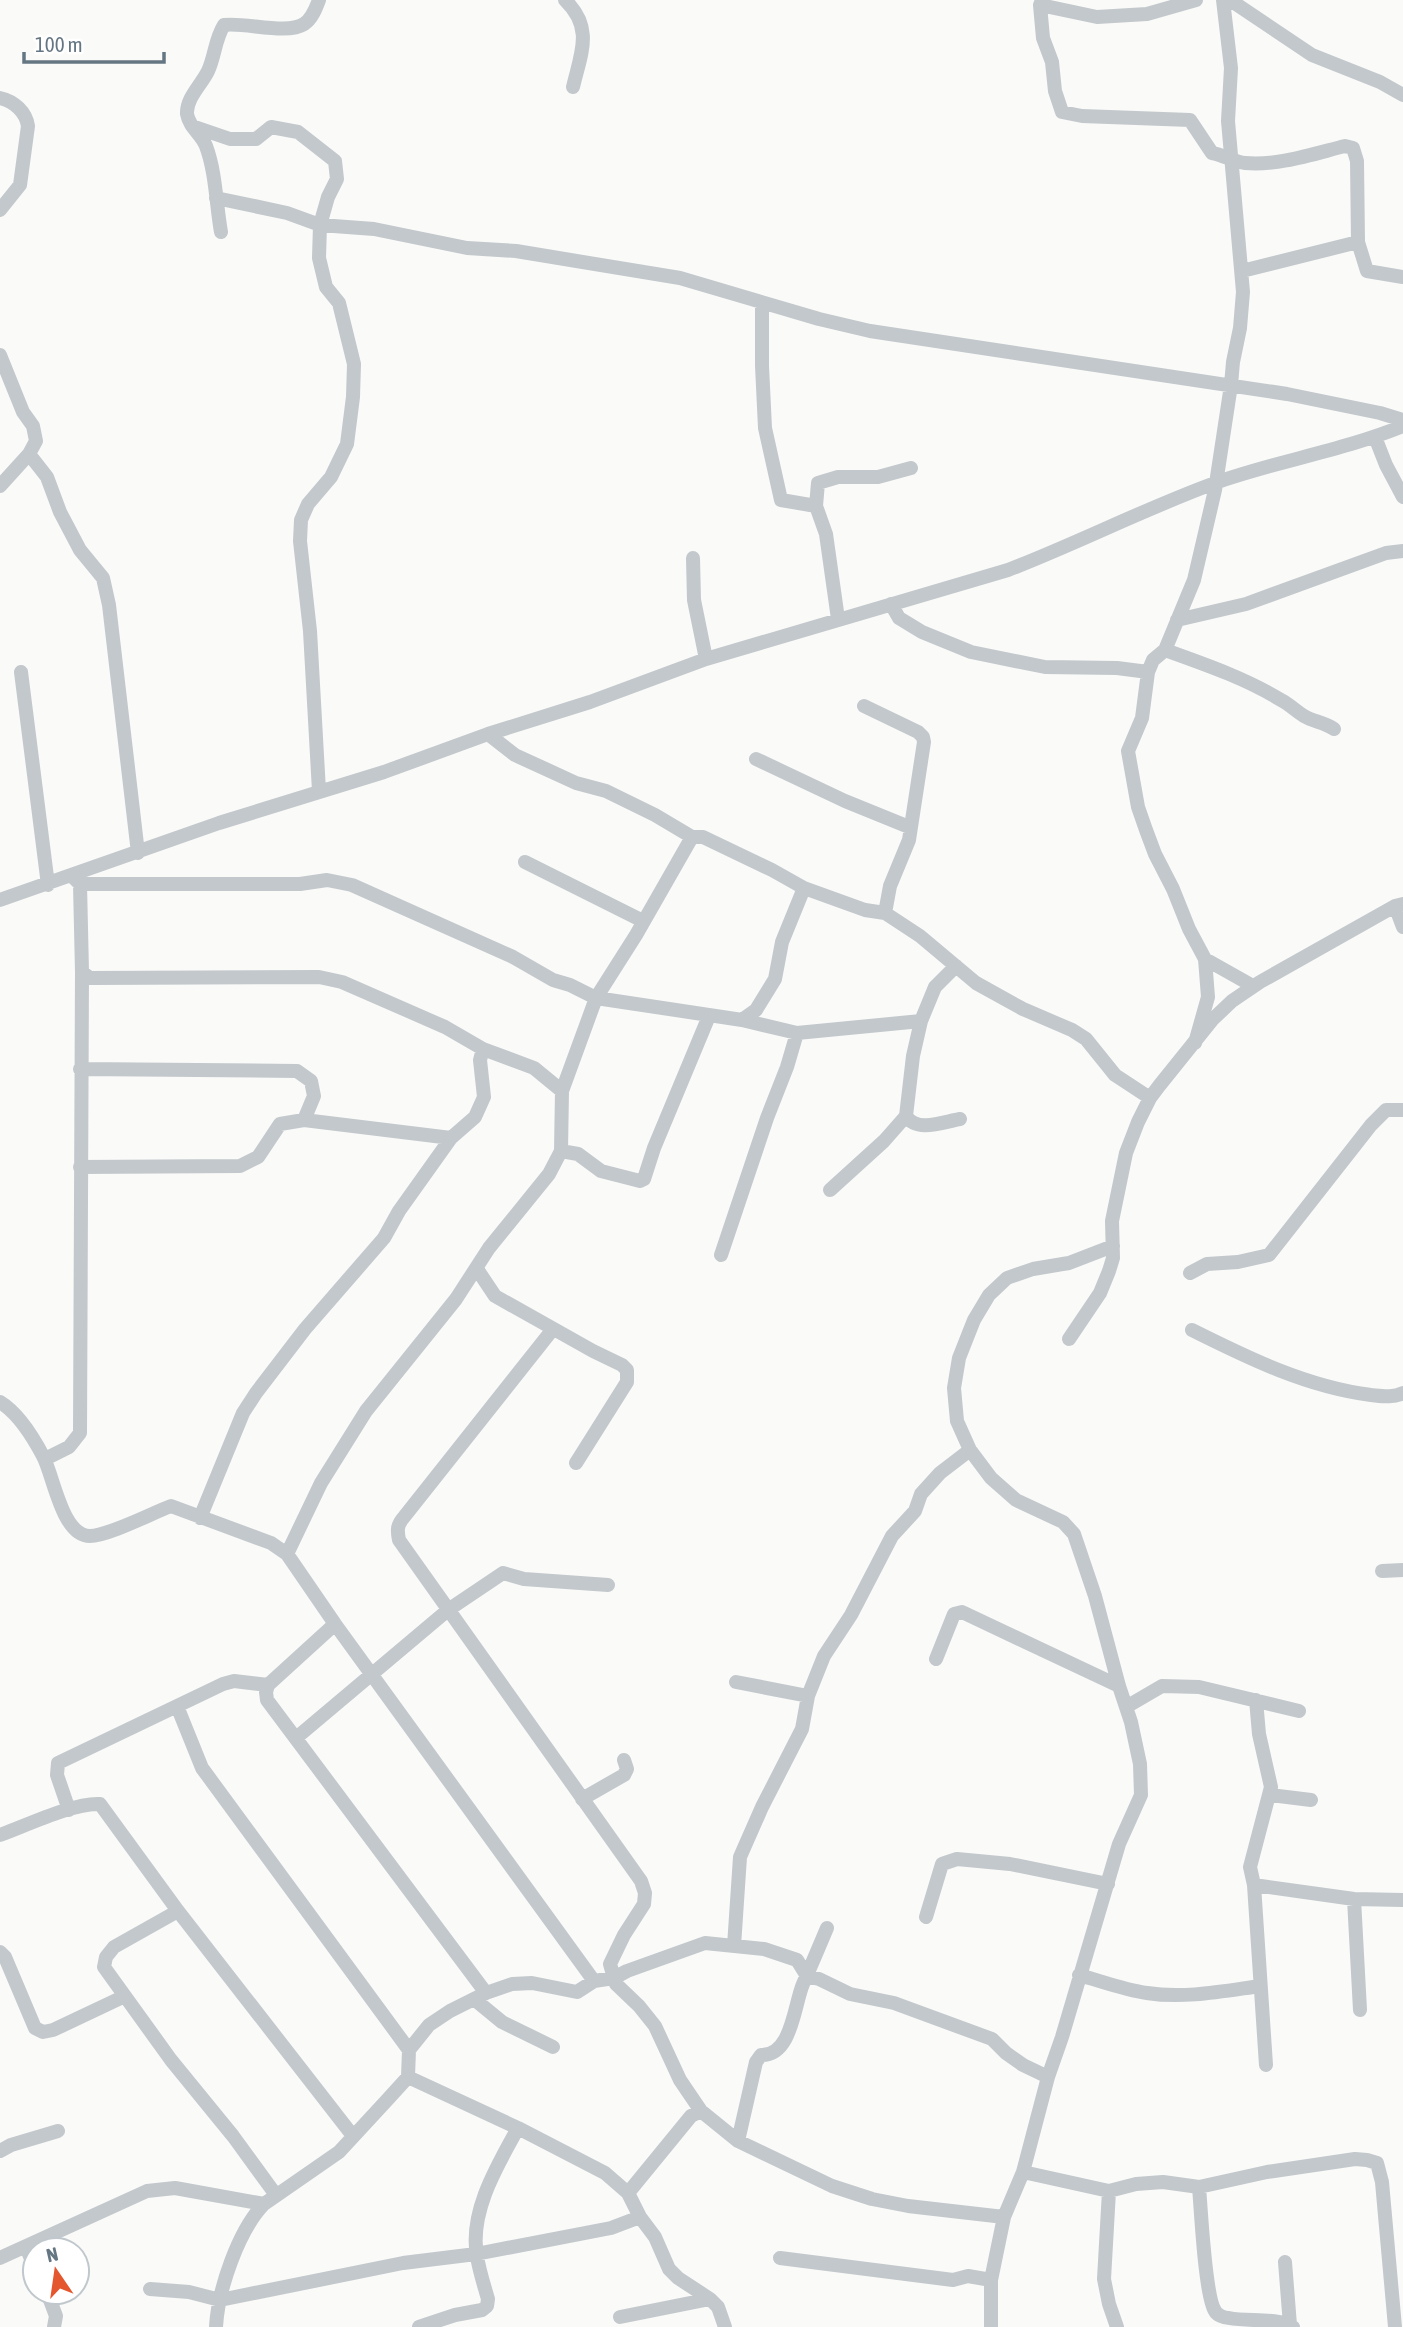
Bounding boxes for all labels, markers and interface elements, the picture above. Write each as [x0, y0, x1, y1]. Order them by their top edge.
scale bar [24, 21, 164, 65]
text: 100 m [35, 32, 83, 56]
north arrow [21, 2236, 91, 2306]
text: N [44, 2242, 60, 2266]

